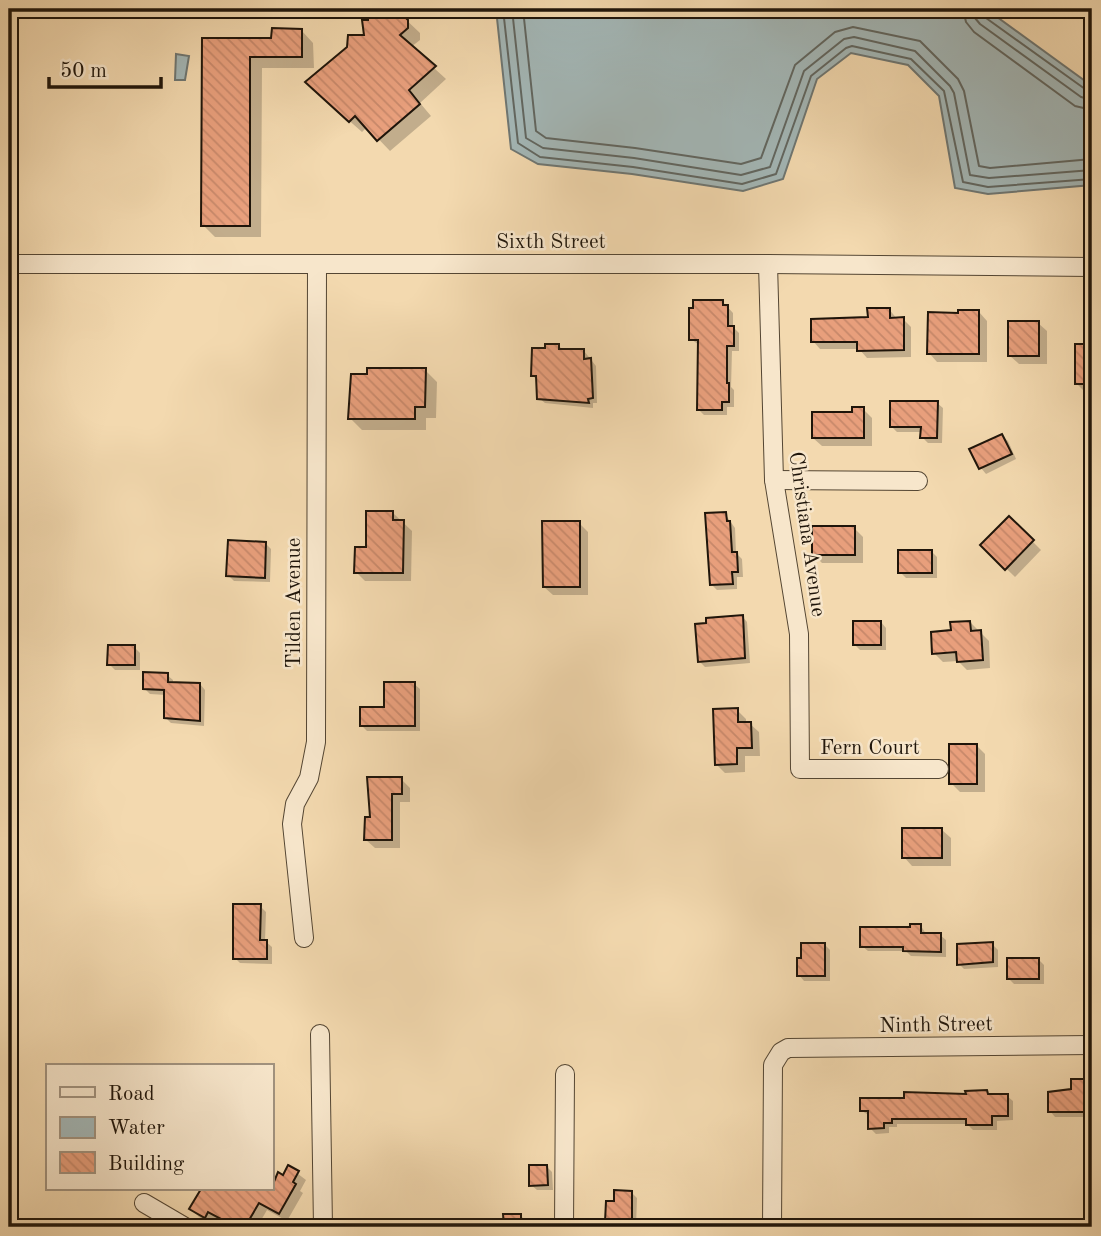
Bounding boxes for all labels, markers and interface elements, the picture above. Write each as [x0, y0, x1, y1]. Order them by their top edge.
scale bar [49, 46, 161, 90]
text: 50 m [60, 61, 107, 82]
street label: Sixth Street [496, 232, 606, 253]
street label: Christiana Avenue [785, 450, 829, 618]
street label: Tilden Avenue [284, 538, 305, 668]
street label: Fern Court [820, 738, 920, 759]
street label: Ninth Street [879, 1014, 993, 1037]
legend [46, 1064, 273, 1190]
text: Road [108, 1084, 155, 1105]
text: Water [108, 1118, 165, 1139]
text: Building [108, 1154, 185, 1175]

